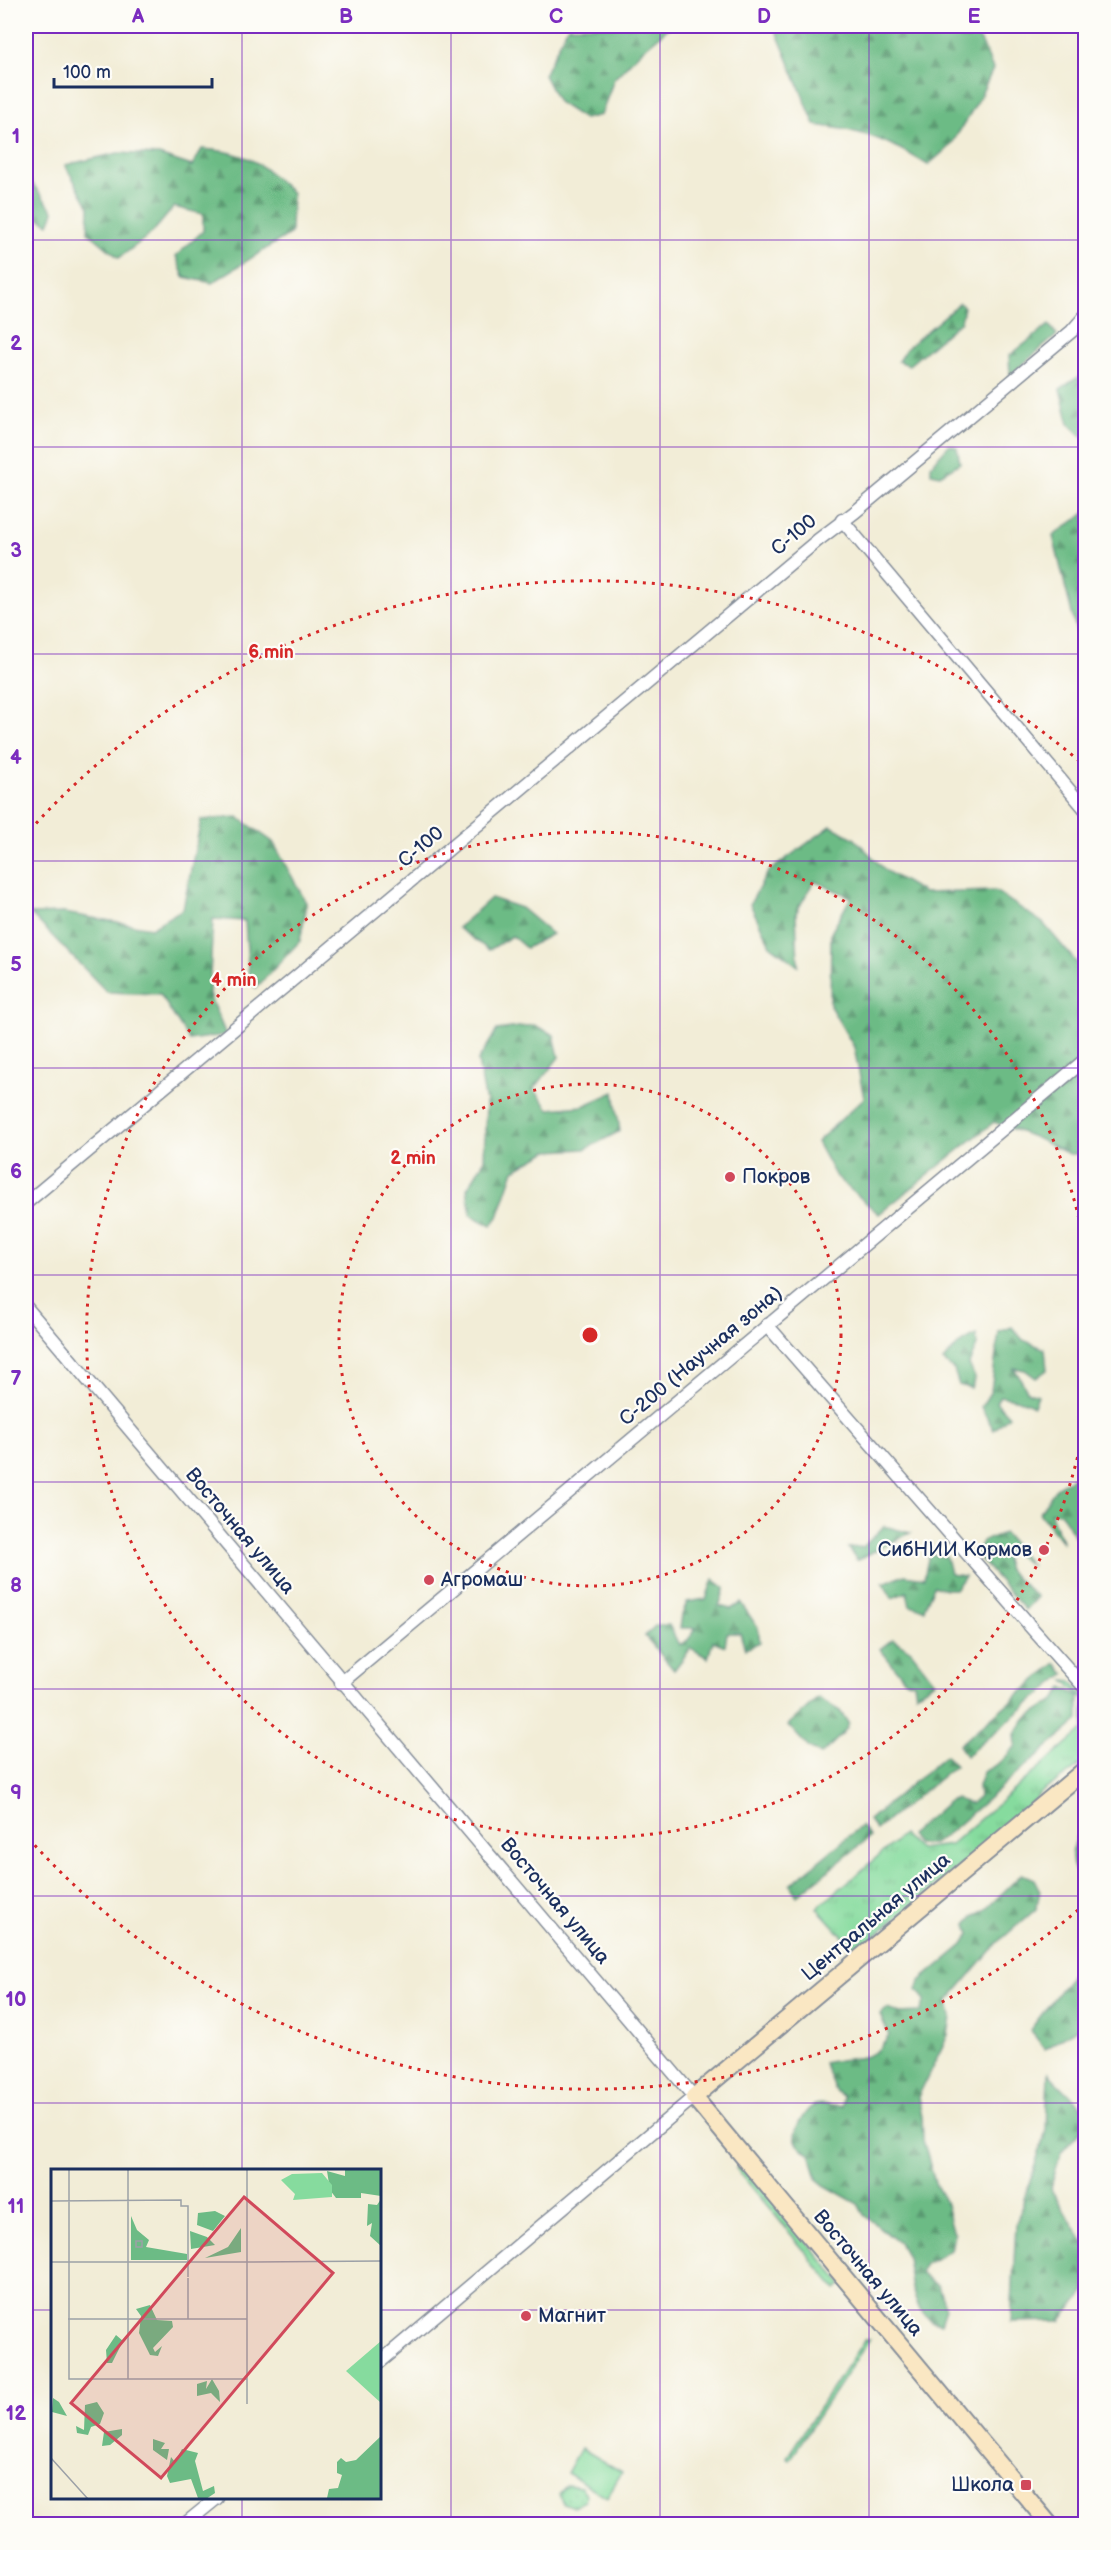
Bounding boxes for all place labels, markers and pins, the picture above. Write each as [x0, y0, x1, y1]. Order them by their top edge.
place label: Покров [742, 1165, 811, 1189]
marker: Покров [723, 1170, 737, 1184]
centre of rings [580, 1325, 600, 1345]
place label: СибНИИ Кормов [878, 1538, 1033, 1562]
marker: СибНИИ Кормов [1037, 1543, 1051, 1557]
place label: Агромаш [440, 1568, 523, 1592]
marker: Агромаш [422, 1573, 436, 1587]
place label: Магнит [538, 2304, 607, 2328]
marker: Магнит [519, 2309, 533, 2323]
place label: Школа [951, 2473, 1014, 2497]
marker: Школа [1019, 2478, 1033, 2492]

